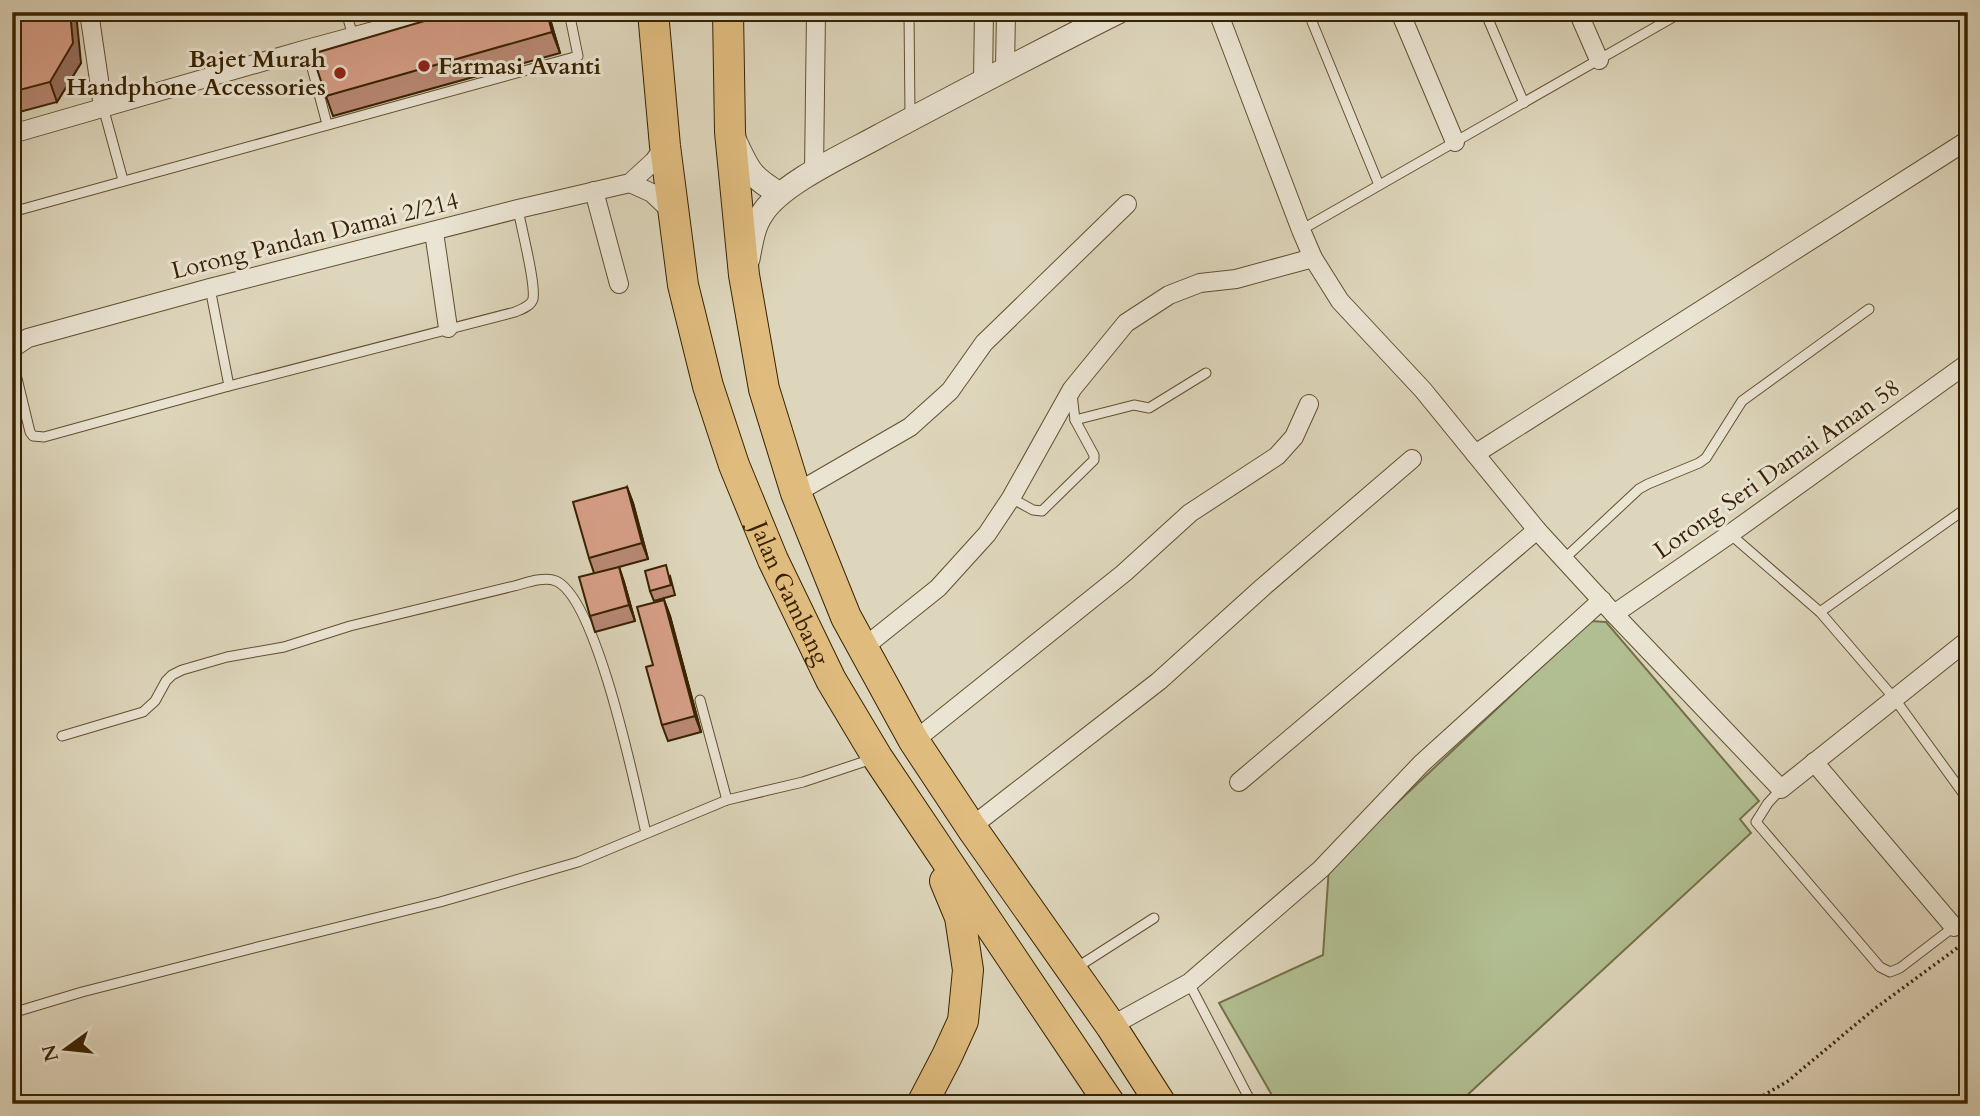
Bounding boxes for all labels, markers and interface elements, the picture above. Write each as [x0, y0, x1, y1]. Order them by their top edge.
place label: Bajet Murah Handphone Accessories [66, 43, 326, 104]
place label: Farmasi Avanti [438, 50, 601, 83]
marker: Farmasi Avanti [416, 58, 432, 74]
marker: Bajet Murah Handphone Accessories [332, 65, 348, 81]
street label: Lorong Pandan Damai 2/214 [168, 184, 462, 288]
street label: Lorong Seri Damai Aman 58 [1647, 371, 1907, 567]
street label: Jalan Gambang [741, 514, 838, 671]
north arrow [32, 1014, 102, 1084]
text: N [36, 1041, 65, 1064]

